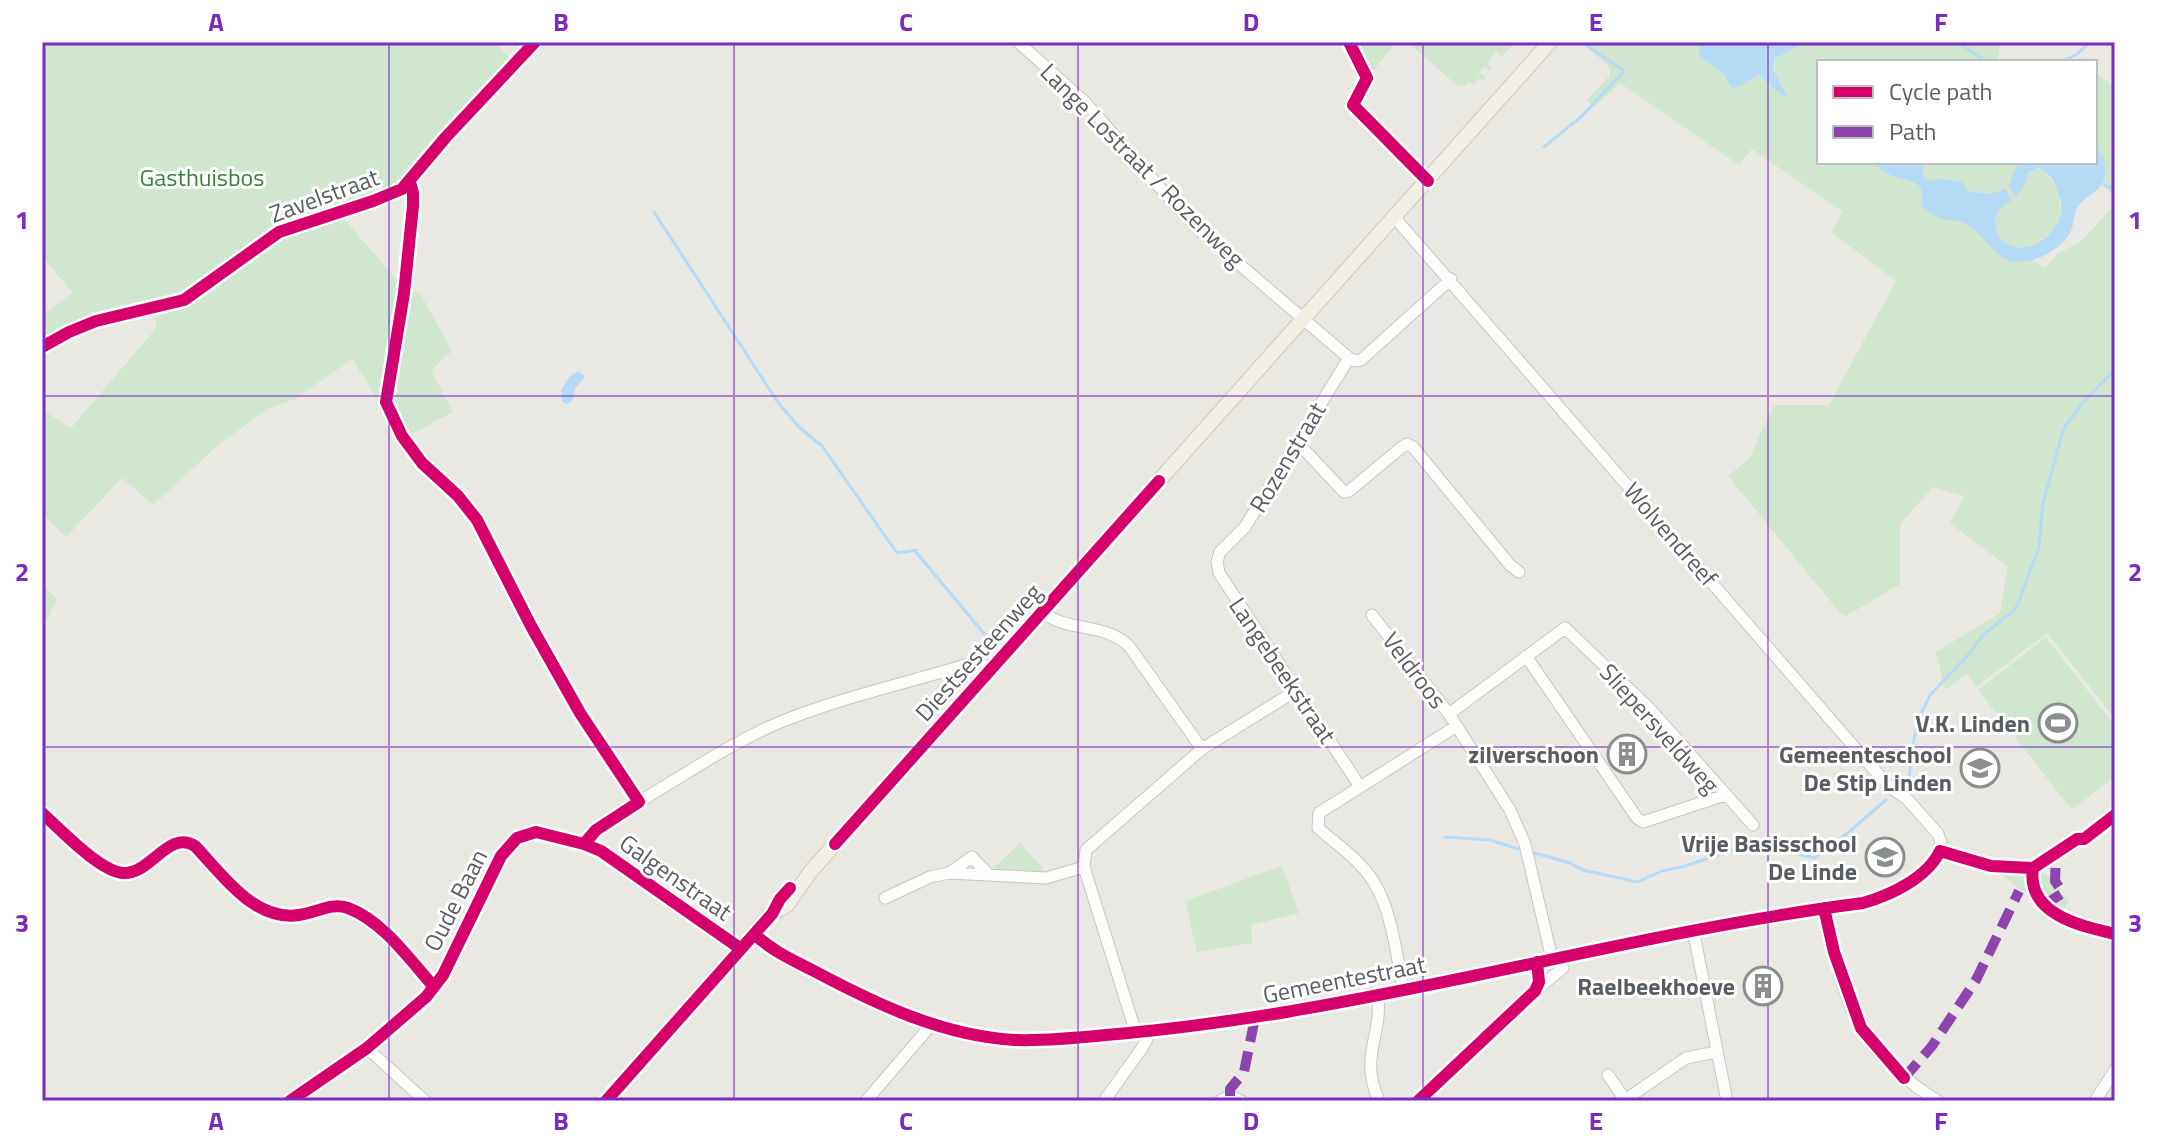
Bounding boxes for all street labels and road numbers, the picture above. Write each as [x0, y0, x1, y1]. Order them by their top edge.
street label: Lange Lostraat / Rozenweg [1033, 55, 1253, 275]
street label: Zavelstraat [264, 158, 384, 231]
street label: Rozenstraat [1240, 394, 1334, 519]
street label: Wolvendreef [1615, 474, 1727, 594]
street label: Diestsesteenweg [906, 575, 1050, 729]
street label: Langebeekstraat [1221, 590, 1346, 751]
street label: Veldroos [1374, 624, 1456, 716]
street label: Sliepersveldweg [1592, 655, 1728, 801]
street label: Galgenstraat [612, 825, 740, 929]
street label: Oude Baan [414, 843, 496, 957]
street label: Gemeentestraat [1260, 945, 1429, 1012]

